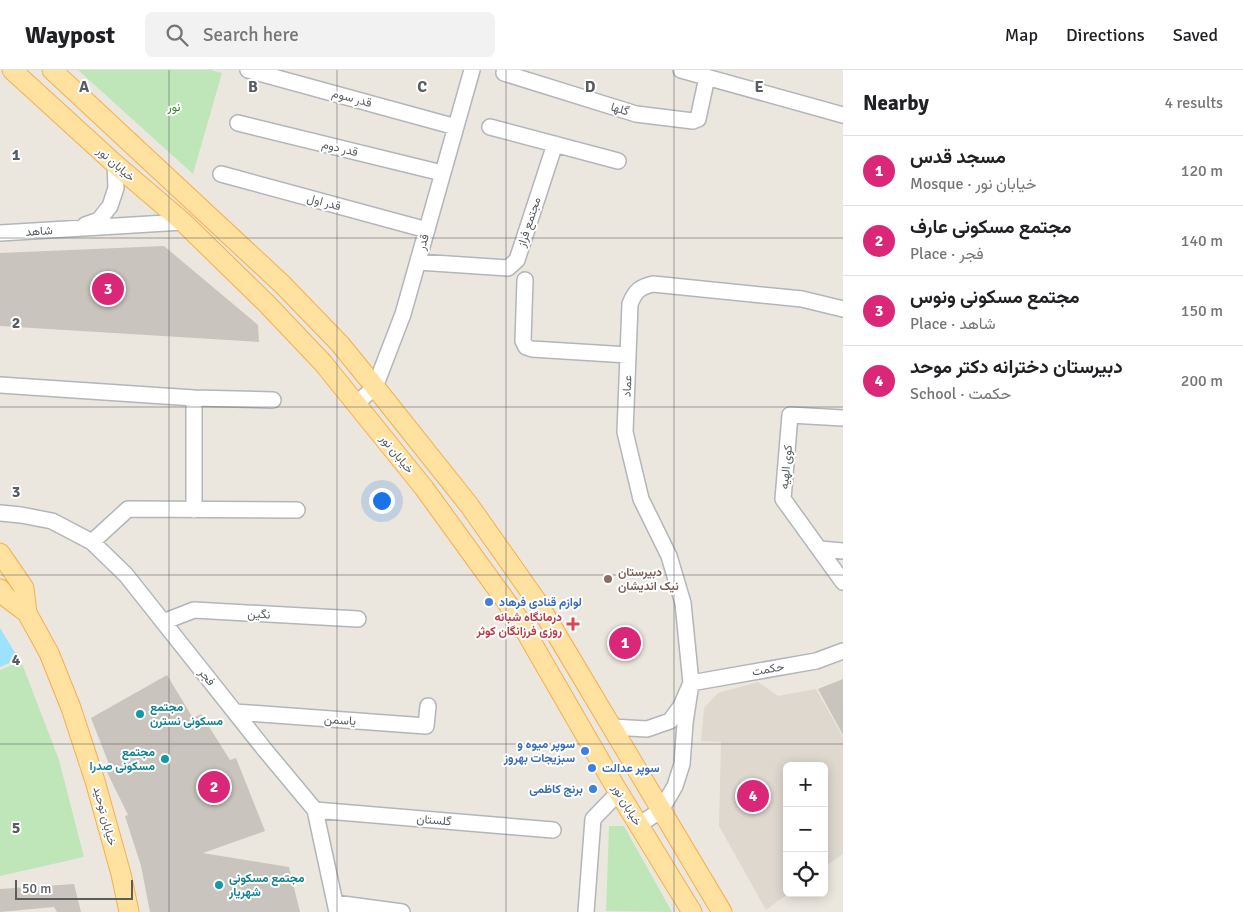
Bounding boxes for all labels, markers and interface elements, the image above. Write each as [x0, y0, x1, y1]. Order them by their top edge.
search box [145, 12, 495, 57]
text: Waypost [25, 20, 115, 50]
icon: search [163, 21, 191, 49]
text: Search here [203, 23, 299, 47]
text: Map [1005, 24, 1038, 46]
text: Directions [1066, 24, 1145, 46]
text: Saved [1173, 24, 1218, 46]
text: A [79, 77, 90, 97]
text: B [248, 77, 258, 97]
text: C [417, 77, 427, 97]
text: D [585, 77, 596, 97]
text: E [754, 77, 764, 97]
street label: قدر سوم [330, 86, 373, 111]
text: Nearby [863, 90, 929, 116]
text: 4 results [1164, 93, 1223, 113]
park label: نور [167, 100, 180, 115]
street label: گلها [609, 100, 631, 119]
street label: قدر دوم [320, 137, 360, 160]
street label: خیابان نور [93, 143, 138, 185]
text: 1 [12, 145, 21, 165]
text: مسجد قدس [910, 145, 1006, 169]
text: 1 [875, 161, 883, 181]
text: 120 m [1181, 161, 1223, 181]
text: Mosque · خیابان نور [910, 174, 1036, 194]
street label: قدر اول [305, 191, 342, 214]
street label: مجتمع فراز [514, 195, 546, 250]
text: مجتمع مسکونی عارف [910, 215, 1071, 239]
street label: شاهد [25, 223, 53, 240]
text: 2 [875, 231, 883, 251]
text: 140 m [1181, 231, 1223, 251]
street label: قدر [414, 232, 433, 253]
text: Place · فجر [910, 244, 984, 264]
pin: 3 [92, 270, 124, 308]
text: مجتمع مسکونی ونوس [910, 285, 1080, 309]
text: 3 [875, 301, 883, 321]
text: 150 m [1181, 301, 1223, 321]
text: 2 [12, 313, 20, 333]
text: Place · شاهد [910, 314, 996, 334]
text: دبیرستان دخترانه دکتر موحد [910, 355, 1123, 379]
text: 4 [875, 371, 883, 391]
text: 200 m [1181, 371, 1223, 391]
street label: عماد [620, 375, 635, 397]
text: School · حکمت [910, 384, 1011, 404]
street label: خیابان نور [376, 431, 417, 477]
street label: کوی الهیه [777, 444, 796, 490]
text: 3 [12, 482, 20, 502]
your location [369, 488, 395, 514]
place label: دبیرستان نیک اندیشان [618, 565, 679, 594]
marker: دبیرستان نیک اندیشان [602, 573, 614, 585]
place label: لوازم قنادی فرهاد [499, 595, 582, 610]
marker: لوازم قنادی فرهاد [483, 596, 495, 608]
street label: نگین [247, 606, 271, 623]
place label: درمانگاه شبانه روزی فرزانگان کوثر [475, 610, 562, 639]
marker: درمانگاه شبانه روزی فرزانگان کوثر [566, 617, 580, 631]
pin: 1 [609, 624, 641, 662]
text: 4 [12, 650, 21, 670]
street label: حکمت [751, 659, 785, 680]
street label: فجر [194, 665, 218, 689]
place label: مجتمع مسکونی نسترن [150, 700, 223, 729]
marker: مجتمع مسکونی نسترن [134, 708, 146, 720]
street label: یاسمن [324, 712, 357, 729]
place label: سوپر میوه و سبزیجات بهروز [503, 737, 575, 766]
place label: مجتمع مسکونی صدرا [89, 745, 155, 774]
marker: سوپر میوه و سبزیجات بهروز [579, 745, 591, 757]
marker: مجتمع مسکونی صدرا [159, 753, 171, 765]
place label: سوپر عدالت [602, 761, 660, 776]
marker: سوپر عدالت [586, 762, 598, 774]
map controls [783, 762, 828, 897]
button: + [783, 762, 828, 807]
pin: 2 [198, 768, 230, 806]
pin: 4 [737, 777, 769, 815]
street label: خیابان نور [608, 781, 645, 829]
place label: برنج کاظمی [529, 782, 583, 797]
marker: برنج کاظمی [587, 783, 599, 795]
street label: خیابان توحید [89, 785, 120, 847]
button: − [783, 807, 828, 852]
street label: گلستان [416, 811, 452, 830]
text: 5 [12, 818, 20, 838]
button: locate [783, 852, 828, 897]
place label: مجتمع مسکونی شهریار [228, 871, 305, 900]
scale bar [15, 877, 132, 900]
marker: مجتمع مسکونی شهریار [213, 879, 225, 891]
text: 50 m [22, 880, 51, 897]

